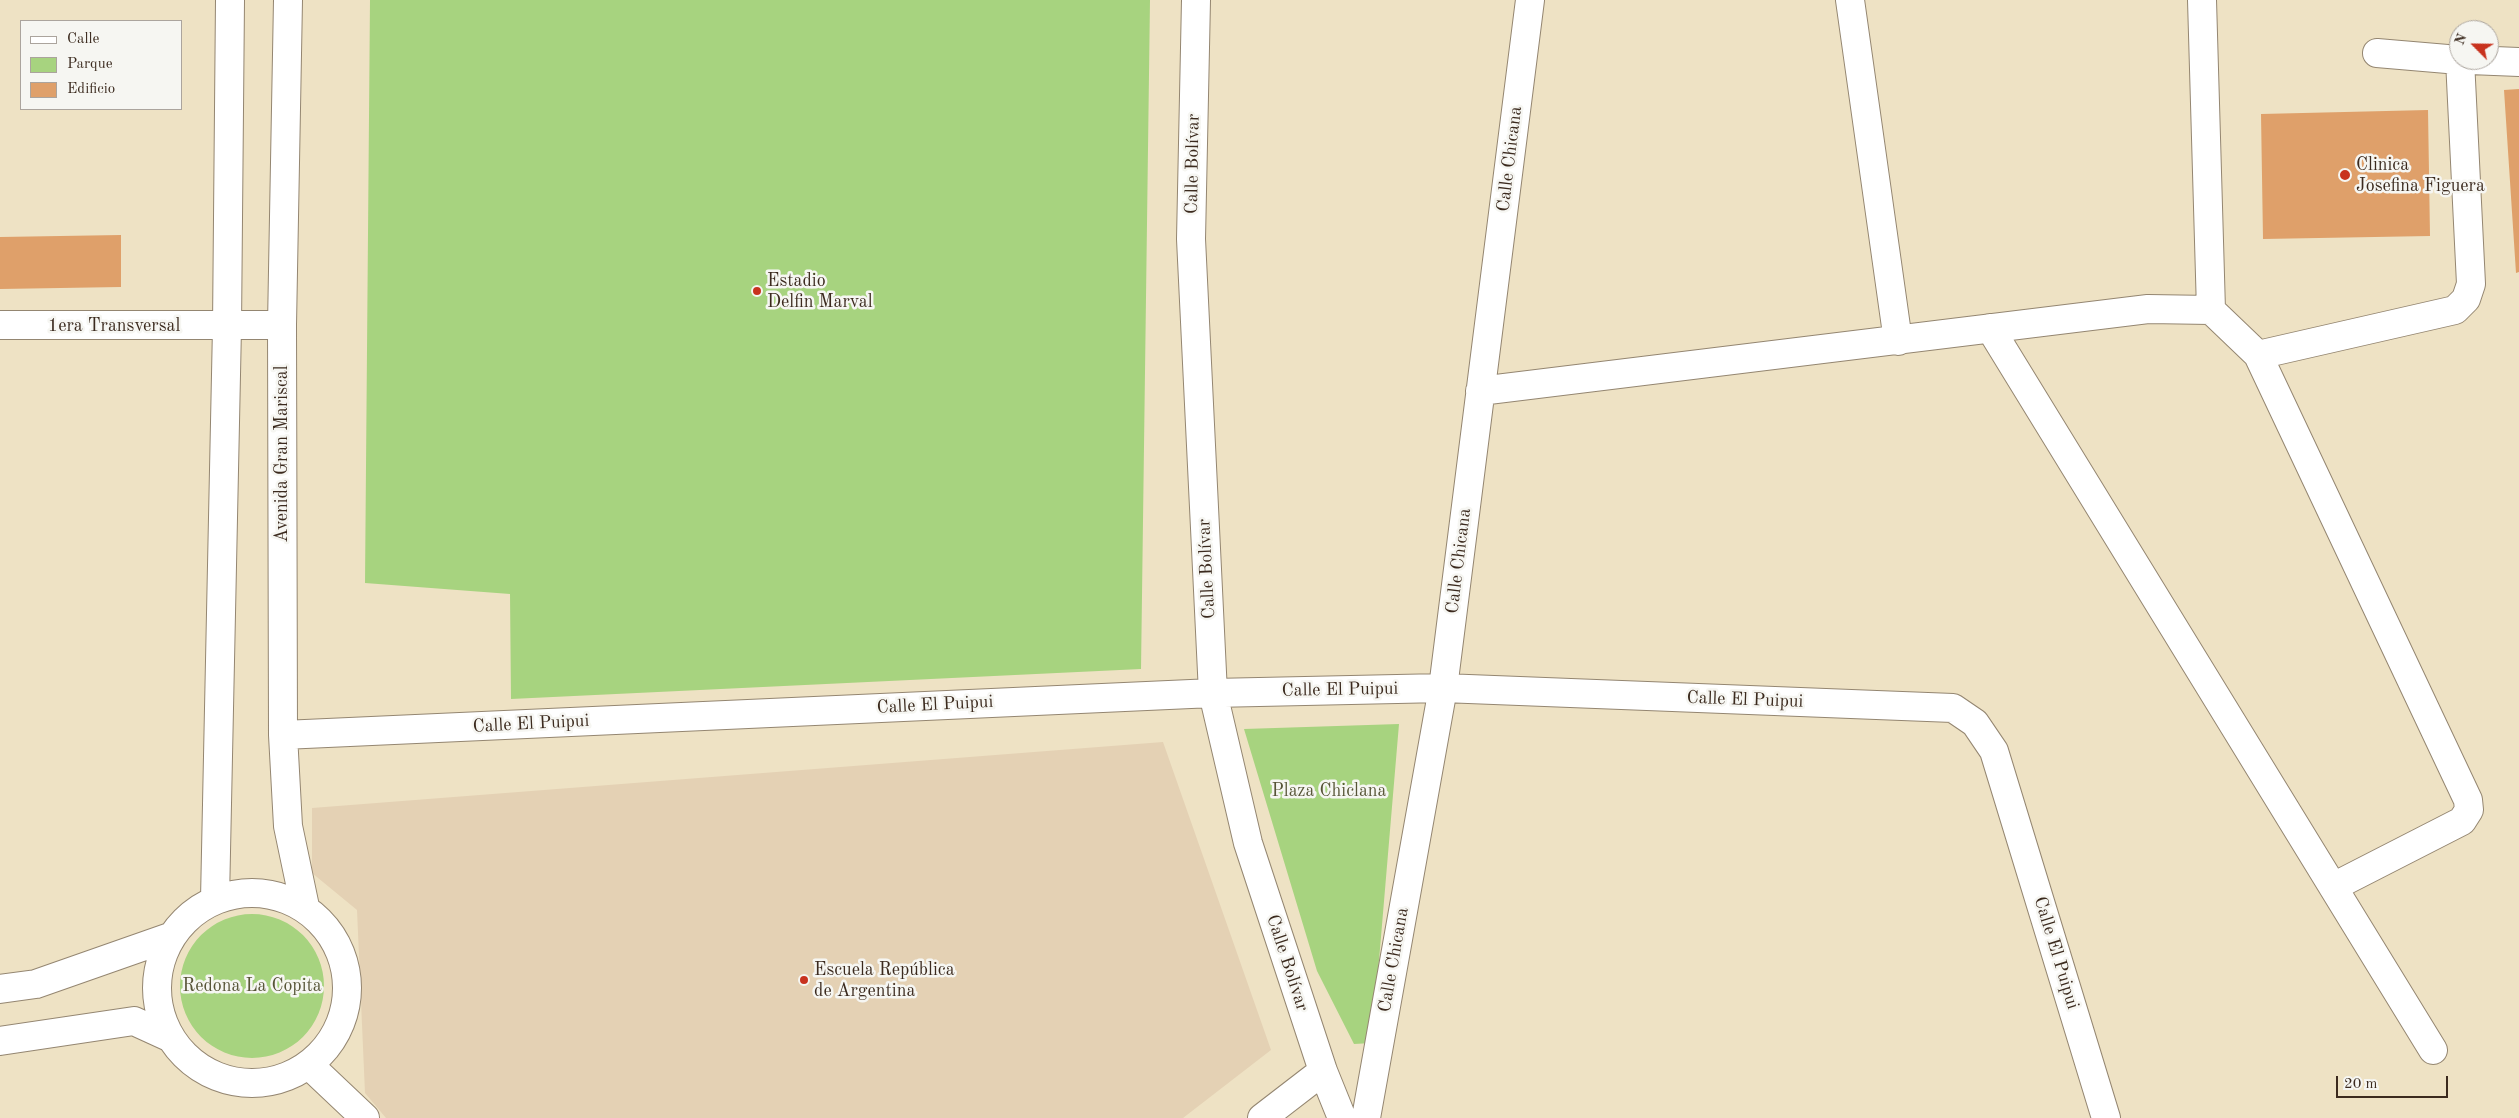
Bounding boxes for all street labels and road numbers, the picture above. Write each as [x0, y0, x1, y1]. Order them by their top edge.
street label: Calle Chicana [1493, 105, 1527, 213]
street label: Calle Bolívar [1181, 114, 1205, 214]
street label: 1era Transversal [48, 315, 180, 337]
street label: Avenida Gran Mariscal [271, 365, 293, 543]
street label: Calle Chicana [1442, 507, 1476, 615]
street label: Calle Bolívar [1194, 518, 1220, 620]
street label: Calle El Puipui [1281, 678, 1399, 702]
street label: Calle El Puipui [1686, 687, 1804, 713]
street label: Calle El Puipui [876, 691, 994, 719]
street label: Calle El Puipui [472, 710, 590, 738]
street label: Calle El Puipui [2029, 894, 2083, 1012]
street label: Calle Chicana [1374, 906, 1414, 1014]
street label: Calle Bolívar [1261, 912, 1313, 1014]

